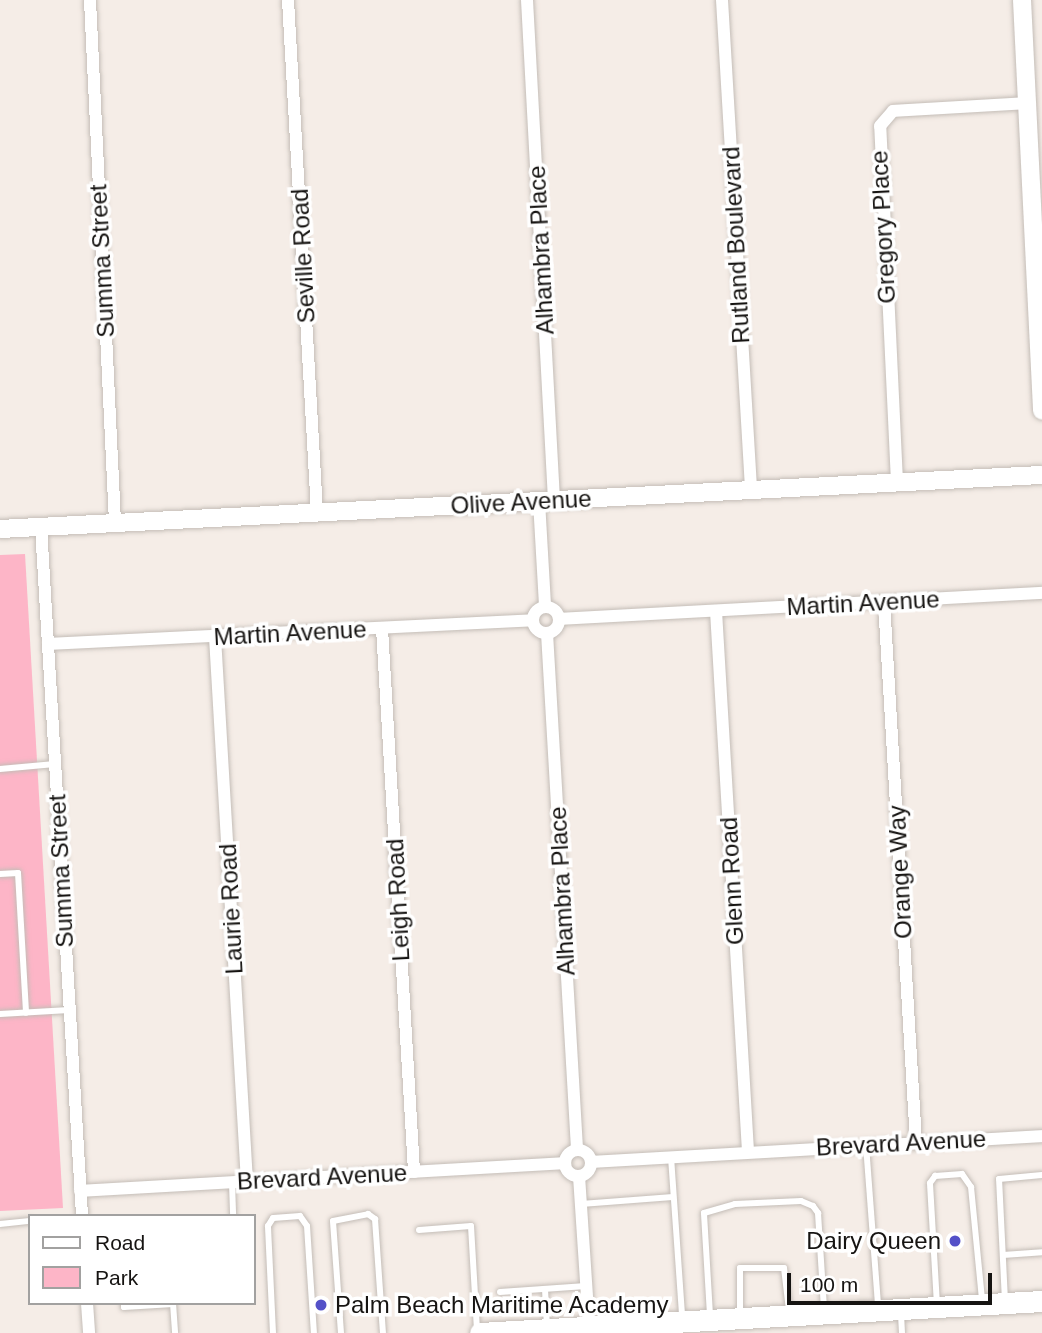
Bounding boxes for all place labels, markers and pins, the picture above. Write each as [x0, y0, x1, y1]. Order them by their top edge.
place label: Dairy Queen [806, 1227, 941, 1255]
marker: Dairy Queen [947, 1233, 963, 1249]
place label: Palm Beach Maritime Academy [335, 1291, 670, 1319]
marker: Palm Beach Maritime Academy [313, 1297, 329, 1313]

